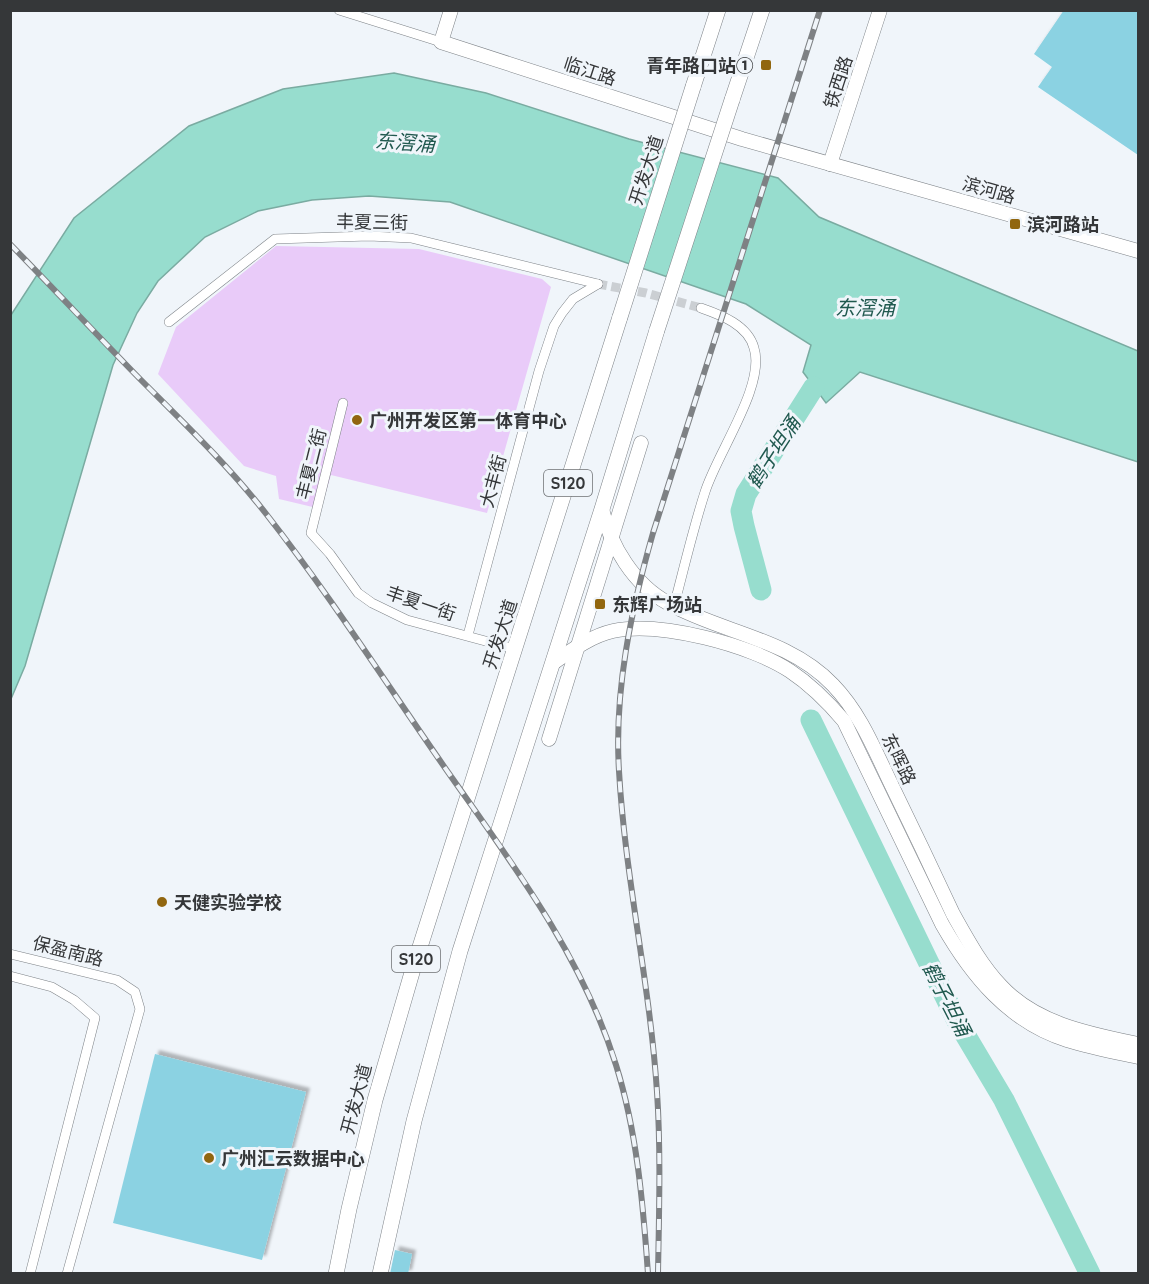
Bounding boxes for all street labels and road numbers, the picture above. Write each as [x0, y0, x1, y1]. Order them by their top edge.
street label: 临江路 [561, 52, 619, 90]
street label: 铁西路 [819, 53, 857, 111]
street label: 开发大道 [624, 132, 668, 208]
street label: 滨河路 [960, 172, 1018, 208]
street label: 丰夏三街 [336, 210, 408, 234]
street label: 丰夏二街 [291, 426, 331, 502]
street label: 大丰街 [475, 452, 511, 510]
road number: S120 [544, 470, 592, 496]
street label: 丰夏一街 [383, 580, 459, 626]
street label: 开发大道 [478, 596, 522, 672]
street label: 东晖路 [877, 730, 921, 788]
street label: 保盈南路 [30, 931, 106, 971]
road number: S120 [392, 946, 440, 972]
street label: 开发大道 [336, 1061, 376, 1137]

